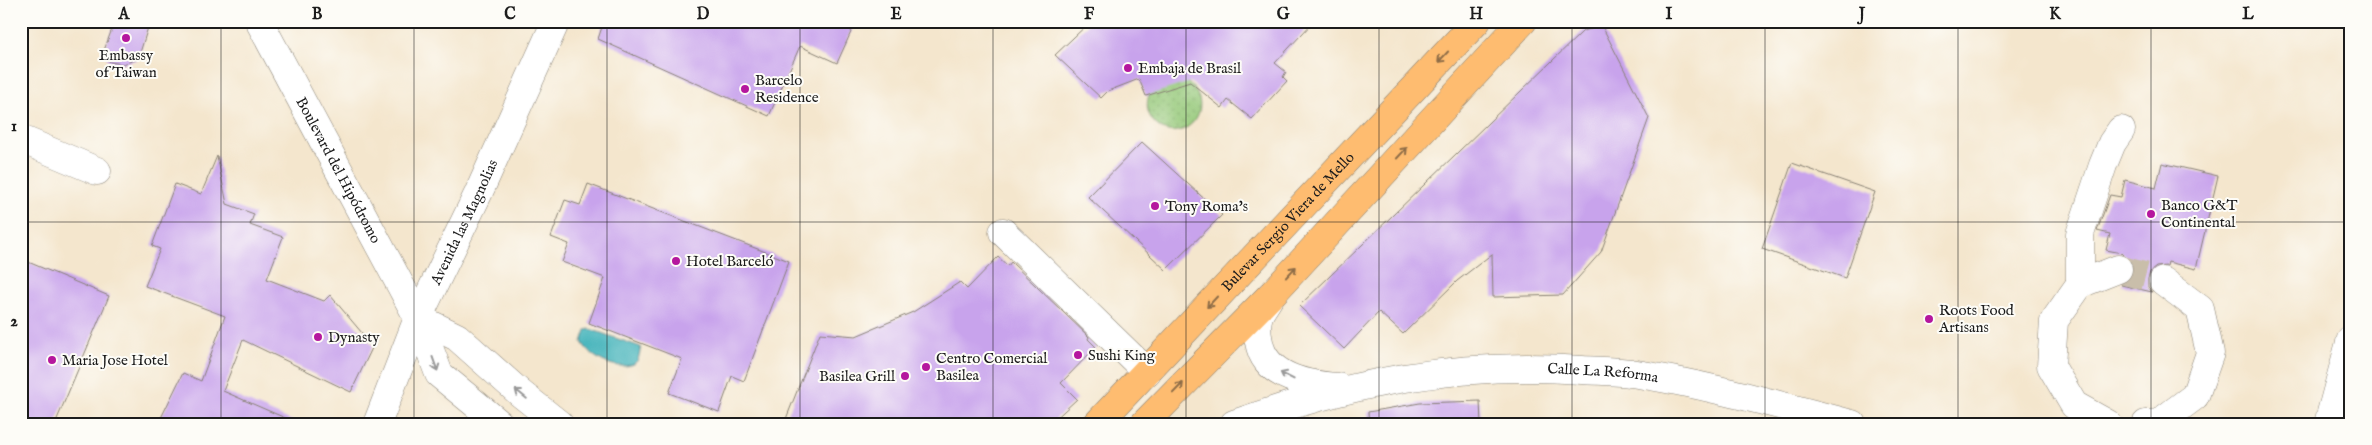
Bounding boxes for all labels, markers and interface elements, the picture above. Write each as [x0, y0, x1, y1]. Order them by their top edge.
text: A [118, 5, 131, 25]
text: B [312, 5, 323, 25]
text: C [504, 5, 516, 25]
text: D [697, 5, 710, 25]
text: E [890, 5, 902, 25]
text: F [1084, 5, 1095, 25]
text: G [1277, 5, 1290, 25]
text: H [1469, 5, 1483, 25]
text: I [1666, 5, 1673, 25]
text: J [1857, 5, 1866, 25]
text: K [2049, 5, 2062, 25]
text: L [2242, 5, 2254, 25]
marker: Embassy of Taiwan [120, 32, 132, 44]
place label: Embassy of Taiwan [95, 46, 157, 82]
one-way arrow [1437, 50, 1449, 63]
place label: Embaja de Brasil [1138, 59, 1242, 78]
marker: Embaja de Brasil [1122, 62, 1134, 74]
place label: Barcelo Residence [755, 71, 819, 107]
marker: Barcelo Residence [739, 83, 751, 95]
street label: Boulevard del Hipódromo [291, 94, 385, 247]
text: 1 [11, 117, 17, 137]
one-way arrow [1396, 146, 1408, 159]
street label: Bulevar Sergio Viera de Mello [1218, 148, 1359, 296]
street label: Avenida las Magnolias [426, 157, 502, 289]
place label: Banco G&T Continental [2161, 196, 2237, 232]
place label: Tony Roma's [1165, 197, 1248, 216]
marker: Tony Roma's [1149, 200, 1161, 212]
marker: Banco G&T Continental [2145, 208, 2157, 220]
place label: Hotel Barceló [686, 252, 774, 271]
marker: Hotel Barceló [670, 255, 682, 267]
one-way arrow [1285, 266, 1297, 279]
one-way arrow [1206, 296, 1218, 309]
place label: Roots Food Artisans [1938, 301, 2015, 337]
text: 2 [10, 312, 18, 332]
marker: Roots Food Artisans [1923, 313, 1935, 325]
place label: Dynasty [328, 328, 380, 347]
marker: Dynasty [312, 331, 324, 343]
place label: Sushi King [1088, 346, 1156, 365]
place label: Centro Comercial Basilea [936, 349, 1048, 385]
marker: Sushi King [1072, 349, 1084, 361]
place label: Maria Jose Hotel [62, 351, 169, 370]
marker: Maria Jose Hotel [46, 354, 58, 366]
one-way arrow [431, 356, 440, 371]
street label: Calle La Reforma [1547, 359, 1660, 387]
marker: Centro Comercial Basilea [920, 361, 932, 373]
place label: Basilea Grill [819, 367, 896, 386]
marker: Basilea Grill [899, 370, 911, 382]
one-way arrow [1280, 371, 1295, 381]
one-way arrow [1172, 382, 1184, 395]
one-way arrow [515, 388, 528, 399]

